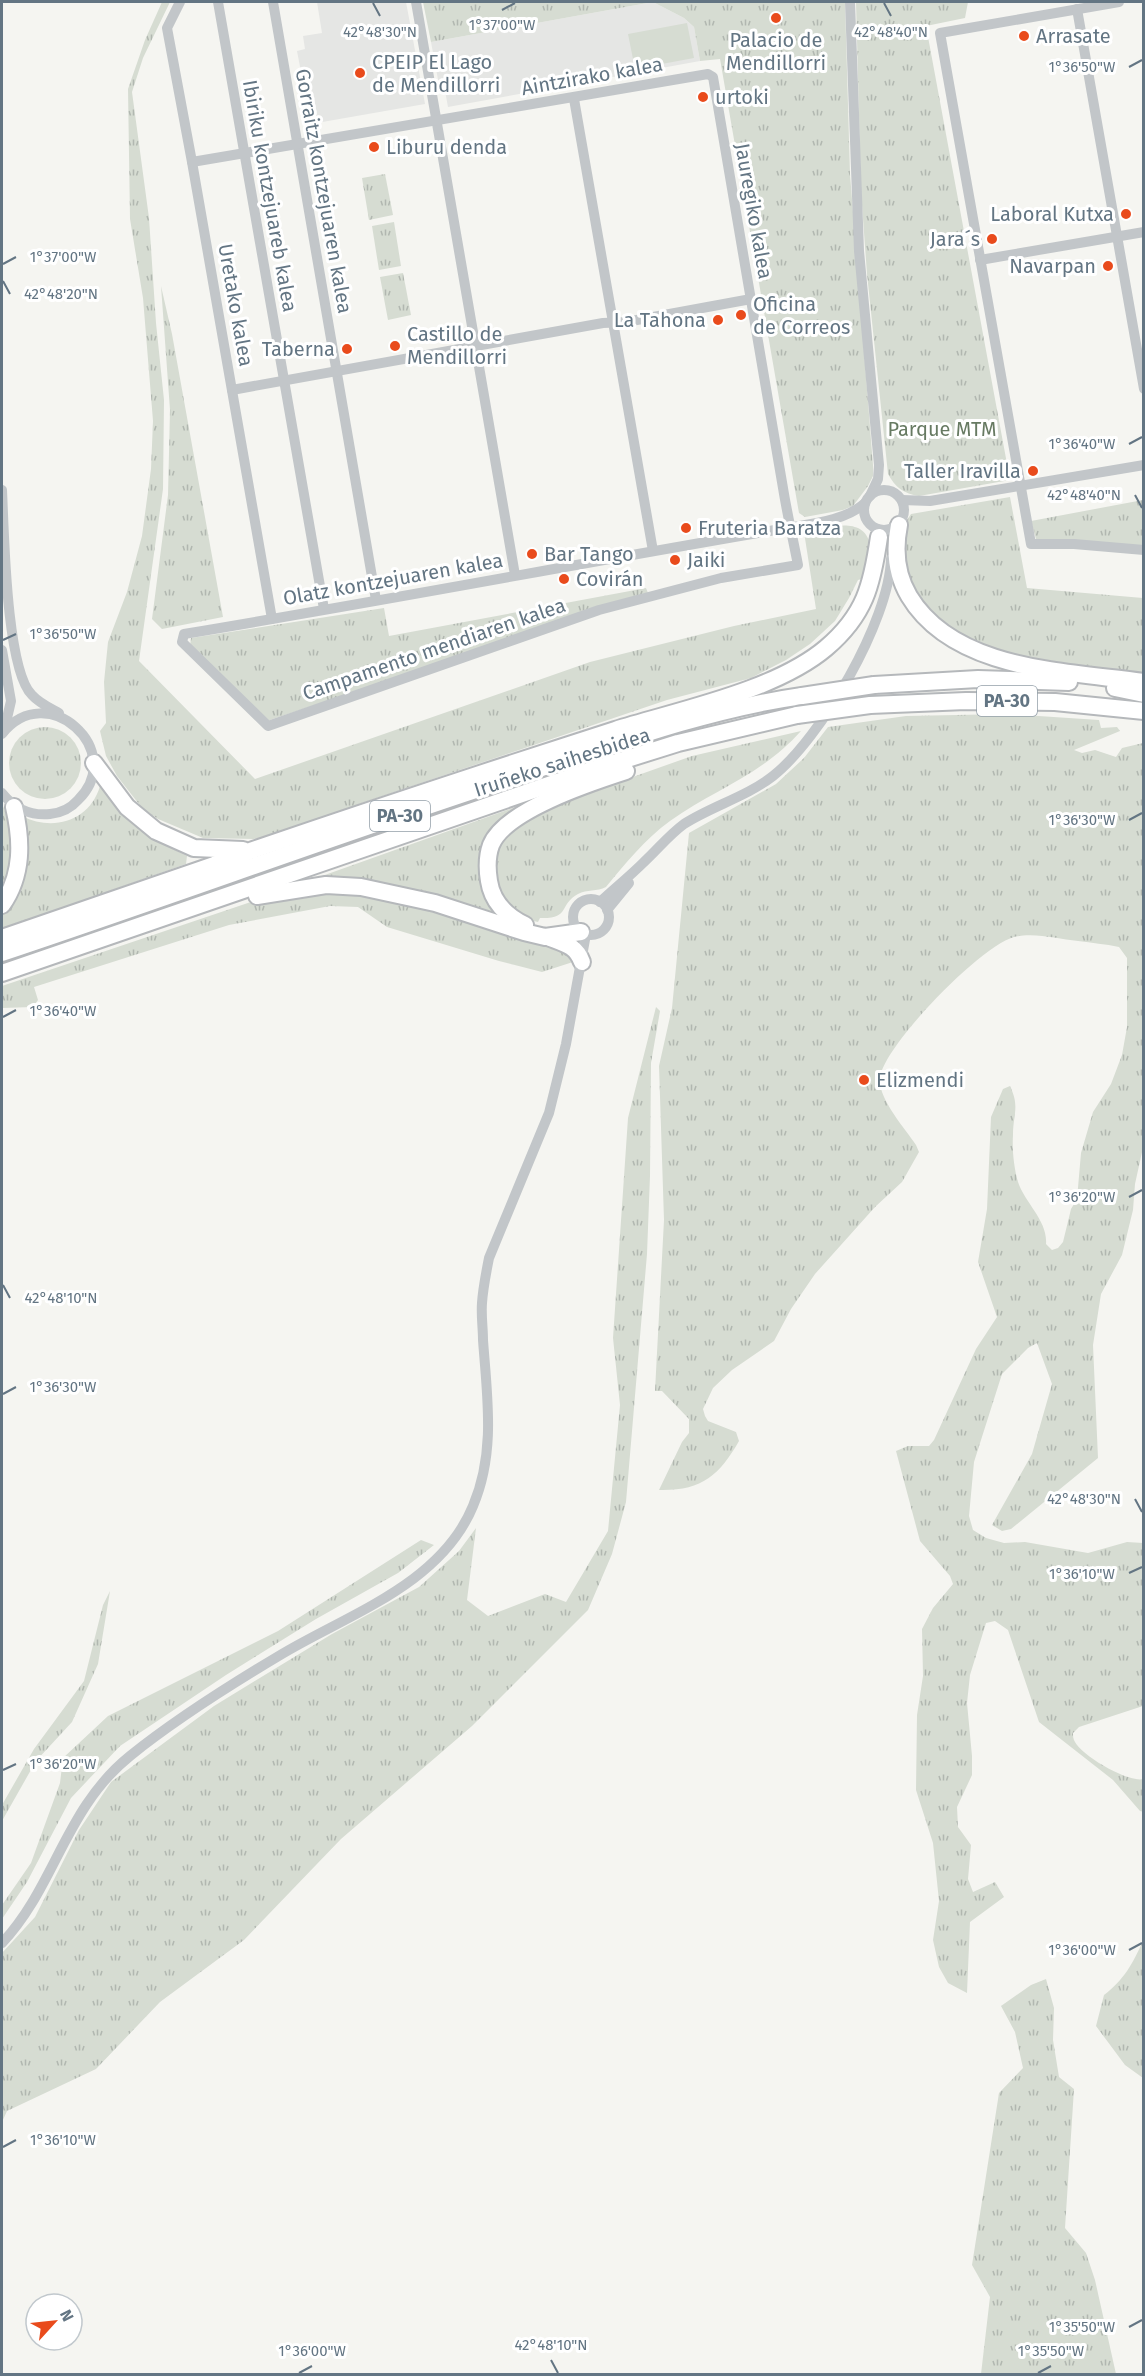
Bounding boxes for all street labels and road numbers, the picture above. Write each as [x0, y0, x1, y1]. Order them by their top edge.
street label: Aintzirako kalea [519, 52, 665, 100]
street label: Gorraitz kontzejuaren kalea [291, 67, 357, 315]
street label: Ibiriku kontzejuareb kalea [238, 78, 302, 314]
street label: Jauregiko kalea [730, 141, 778, 281]
street label: Uretako kalea [213, 242, 259, 368]
street label: Olatz kontzejuaren kalea [281, 548, 505, 610]
street label: Campamento mendiaren kalea [299, 593, 569, 705]
road number: PA-30 [977, 686, 1037, 716]
street label: Iruñeko saihesbidea [471, 722, 653, 802]
road number: PA-30 [370, 801, 430, 831]

